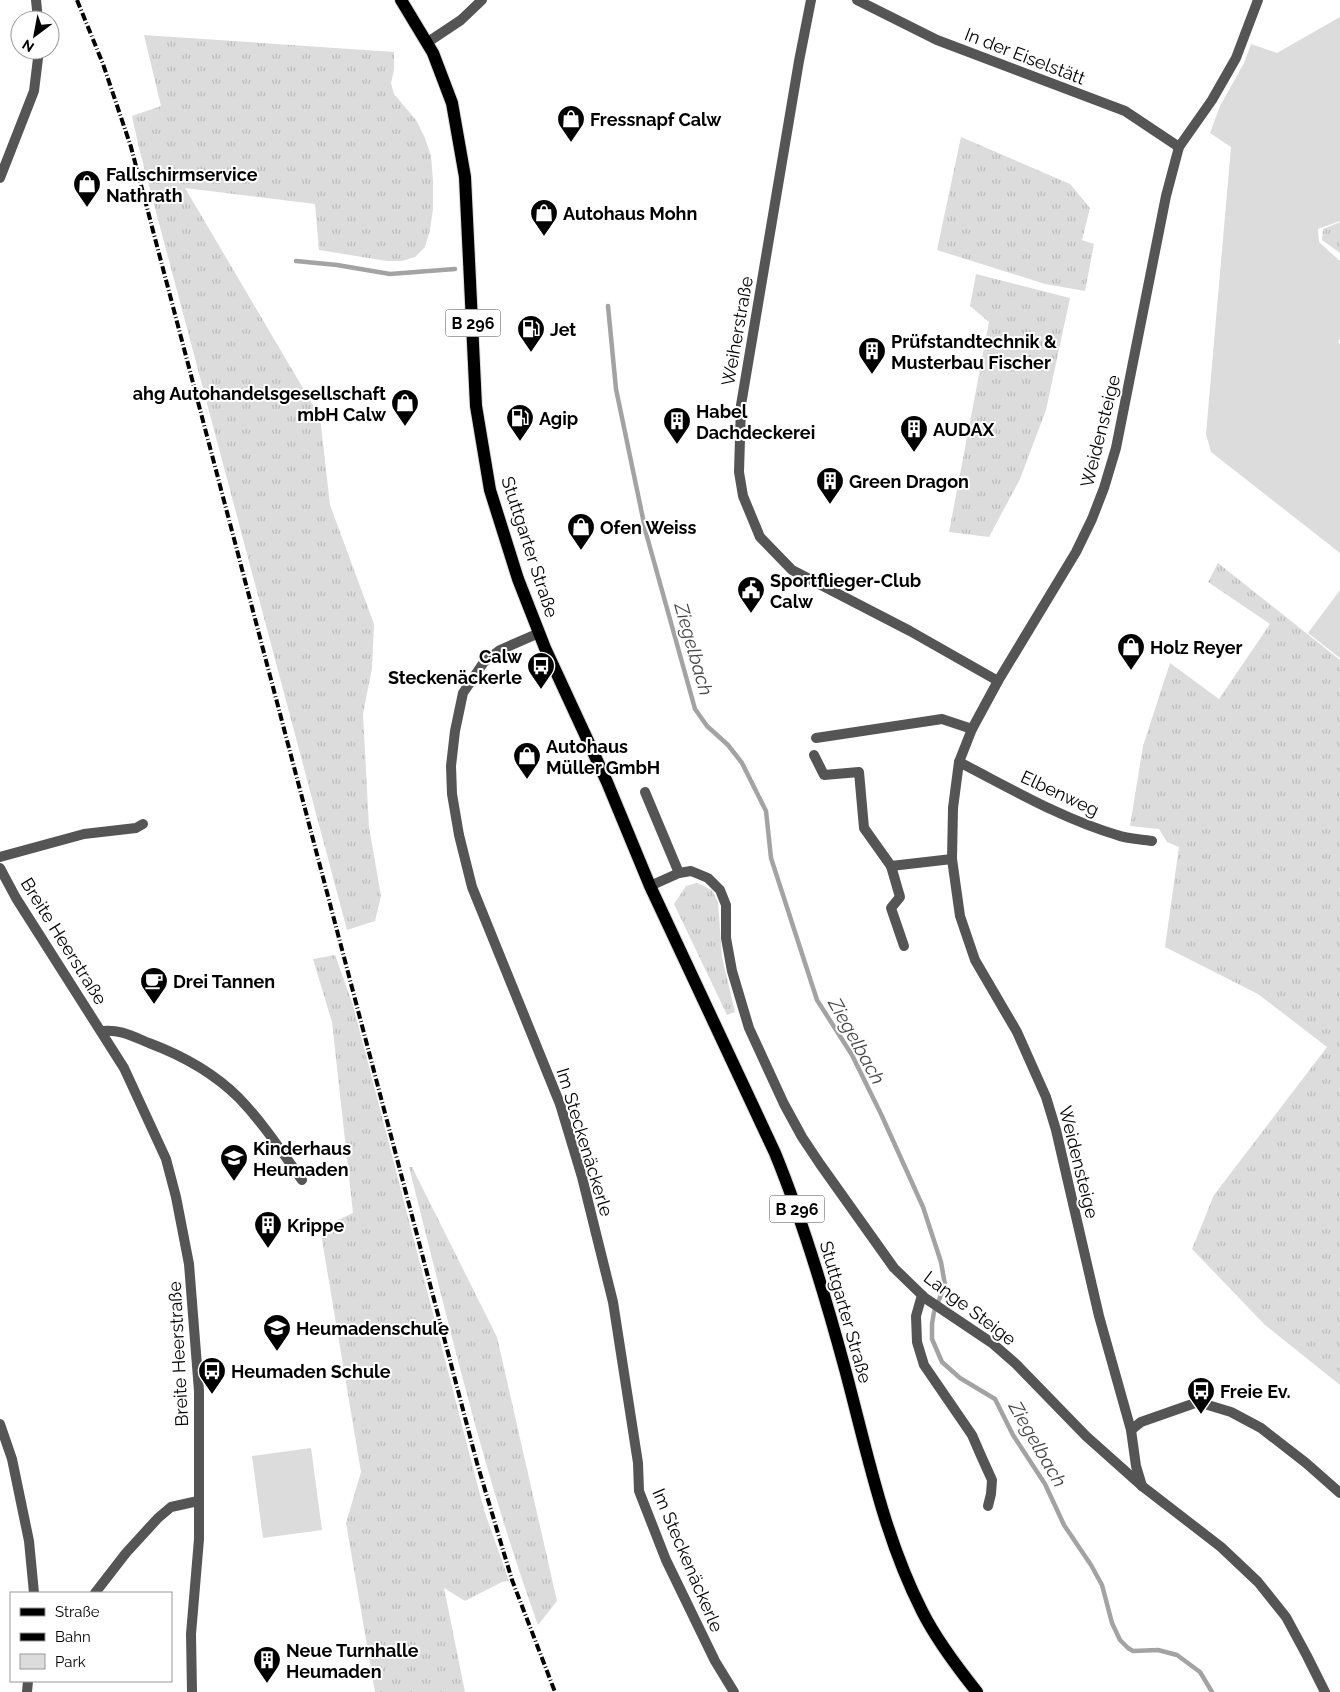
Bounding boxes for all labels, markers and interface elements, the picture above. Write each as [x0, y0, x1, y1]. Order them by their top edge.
north arrow [10, 10, 60, 60]
street label: In der Eiselstätt [962, 23, 1088, 89]
text: N [19, 36, 37, 56]
shop icon: Fressnapf Calw [556, 104, 586, 143]
place label: Fressnapf Calw [590, 109, 722, 130]
place label: Fallschirmservice Nathrath [106, 164, 258, 206]
shop icon: Fallschirmservice Nathrath [72, 169, 102, 208]
shop icon: Autohaus Mohn [529, 198, 559, 237]
place label: Autohaus Mohn [563, 203, 697, 224]
street label: Weiherstraße [717, 274, 757, 387]
road number: B 296 [446, 309, 500, 336]
fuel station icon: Jet [516, 314, 546, 353]
place label: Jet [550, 319, 576, 340]
place label: Prüfstandtechnik & Musterbau Fischer [891, 331, 1057, 373]
building icon: Prüfstandtechnik & Musterbau Fischer [857, 336, 887, 375]
street label: Weidensteige [1076, 372, 1124, 489]
place label: ahg Autohandelsgesellschaft mbH Calw [133, 383, 387, 425]
shop icon: ahg Autohandelsgesellschaft mbH Calw [390, 388, 420, 427]
place label: Habel Dachdeckerei [696, 401, 815, 443]
fuel station icon: Agip [505, 403, 535, 442]
building icon: Habel Dachdeckerei [662, 406, 692, 445]
place label: Agip [539, 408, 578, 429]
building icon: AUDAX [899, 414, 929, 453]
place label: AUDAX [933, 419, 995, 440]
building icon: Green Dragon [815, 466, 845, 505]
place label: Green Dragon [849, 471, 969, 492]
street label: Stuttgarter Straße [497, 474, 563, 621]
shop icon: Ofen Weiss [566, 512, 596, 551]
place label: Ofen Weiss [600, 517, 696, 538]
place label: Sportflieger-Club Calw [770, 570, 921, 612]
public building icon: Sportflieger-Club Calw [736, 575, 766, 614]
water label: Ziegelbach [670, 599, 718, 698]
shop icon: Holz Reyer [1116, 632, 1146, 671]
place label: Holz Reyer [1150, 637, 1243, 658]
place label: Calw Steckenäckerle [388, 646, 523, 688]
bus stop icon: Calw Steckenäckerle [526, 651, 556, 690]
place label: Autohaus Müller GmbH [546, 736, 660, 778]
shop icon: Autohaus Müller GmbH [512, 741, 542, 780]
street label: Elbenweg [1018, 766, 1102, 820]
street label: Breite Heerstraße [17, 874, 112, 1009]
cafe icon: Drei Tannen [139, 966, 169, 1005]
place label: Drei Tannen [173, 971, 275, 992]
water label: Ziegelbach [824, 993, 890, 1088]
street label: Im Steckenäckerle [552, 1065, 618, 1219]
street label: Weidensteige [1055, 1104, 1103, 1221]
place label: Kinderhaus Heumaden [253, 1138, 351, 1180]
school or university icon: Kinderhaus Heumaden [219, 1143, 249, 1182]
road number: B 296 [770, 1196, 824, 1222]
building icon: Krippe [253, 1210, 283, 1249]
place label: Krippe [287, 1215, 344, 1236]
street label: Stuttgarter Straße [816, 1238, 876, 1386]
street label: Lange Steige [920, 1267, 1021, 1350]
street label: Breite Heerstraße [164, 1280, 192, 1427]
school or university icon: Heumadenschule [262, 1313, 292, 1352]
place label: Heumadenschule [296, 1318, 449, 1339]
bus stop icon: Heumaden Schule [197, 1356, 227, 1395]
place label: Heumaden Schule [231, 1361, 391, 1382]
bus stop icon: Freie Ev. [1186, 1376, 1216, 1415]
place label: Freie Ev. [1220, 1381, 1291, 1402]
water label: Ziegelbach [1004, 1396, 1071, 1491]
street label: Im Steckenäckerle [648, 1485, 728, 1635]
legend [10, 1592, 172, 1682]
text: Straße [55, 1603, 100, 1621]
text: Bahn [55, 1628, 91, 1646]
place label: Neue Turnhalle Heumaden [286, 1640, 419, 1682]
building icon: Neue Turnhalle Heumaden [252, 1645, 282, 1684]
text: Park [55, 1653, 86, 1671]

